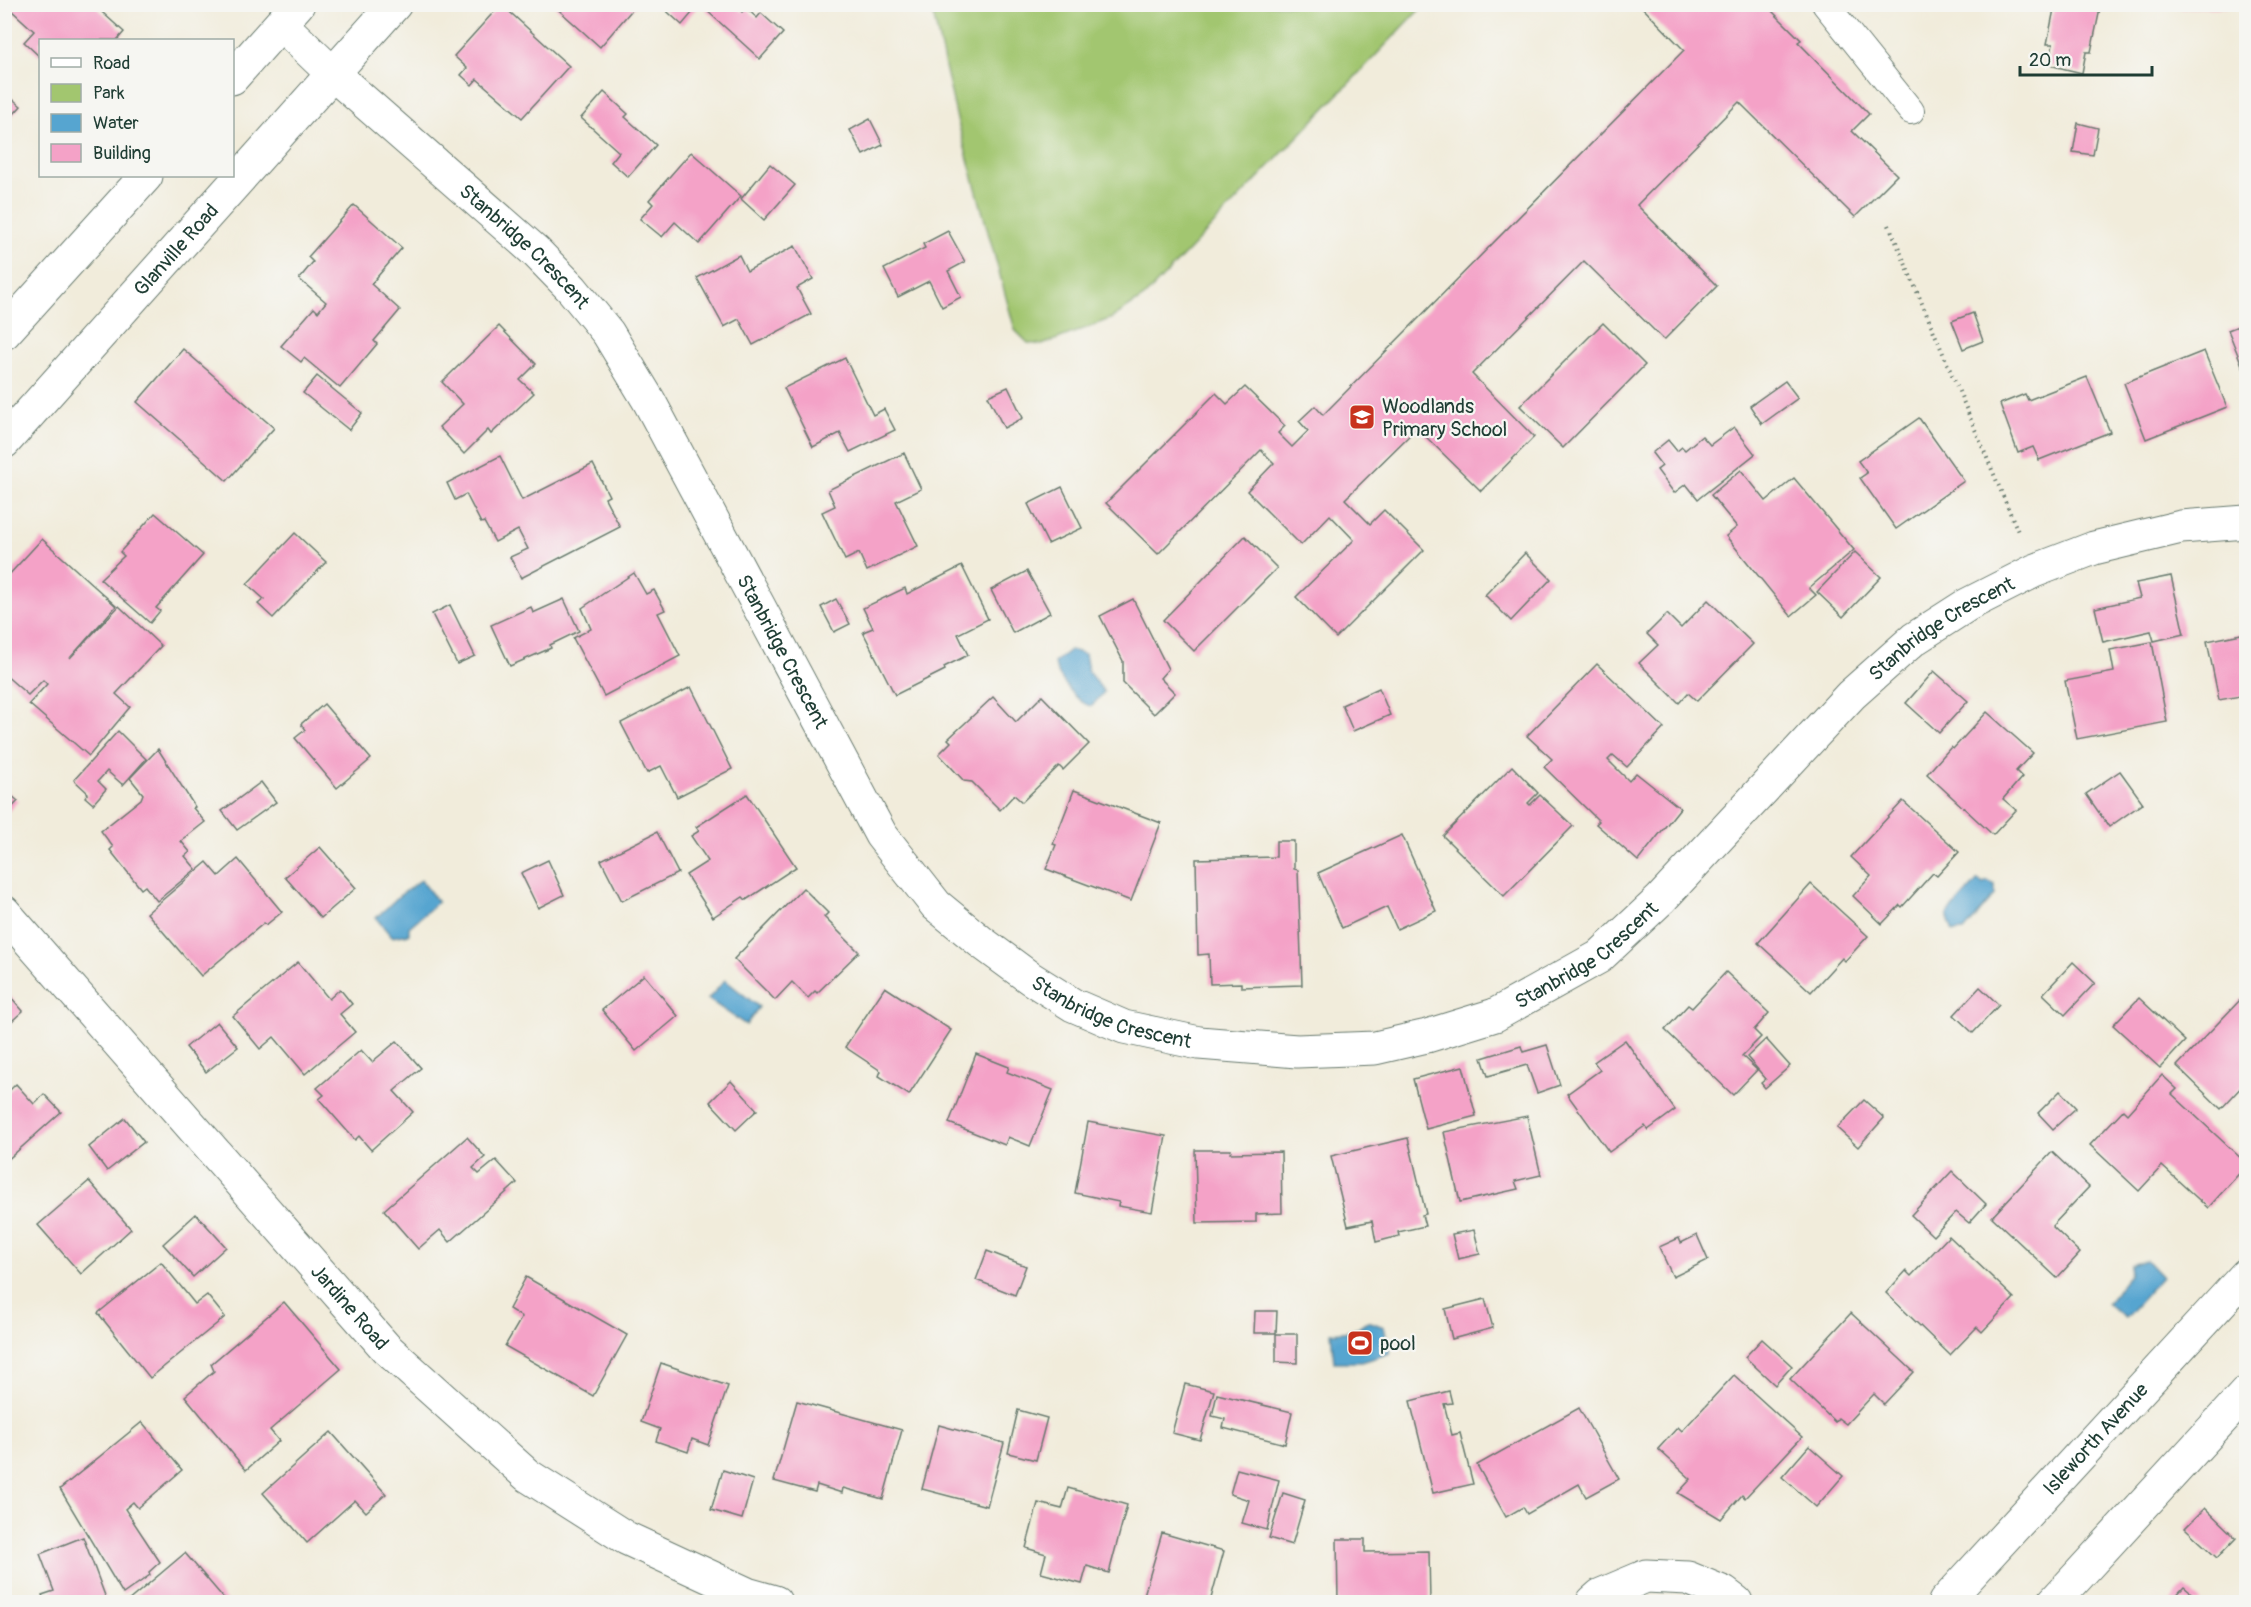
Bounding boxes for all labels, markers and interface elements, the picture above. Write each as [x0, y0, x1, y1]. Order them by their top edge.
legend [39, 39, 234, 177]
scale bar [2020, 39, 2152, 77]
text: 20 m [2029, 49, 2071, 72]
text: Road [93, 52, 130, 75]
text: Park [93, 82, 125, 105]
text: Water [93, 112, 139, 135]
text: Building [93, 142, 151, 165]
street label: Stanbridge Crescent [454, 179, 596, 315]
street label: Glanville Road [128, 198, 224, 301]
place label: Woodlands Primary School [1382, 394, 1507, 442]
school or university icon: Woodlands Primary School [1347, 402, 1377, 432]
street label: Stanbridge Crescent [731, 570, 834, 734]
street label: Stanbridge Crescent [1864, 571, 2020, 686]
street label: Stanbridge Crescent [1510, 895, 1664, 1014]
street label: Stanbridge Crescent [1027, 970, 1195, 1054]
street label: Jardine Road [305, 1259, 394, 1355]
sports icon: pool [1345, 1328, 1375, 1358]
place label: pool [1380, 1331, 1416, 1356]
street label: Isleworth Avenue [2038, 1377, 2154, 1500]

